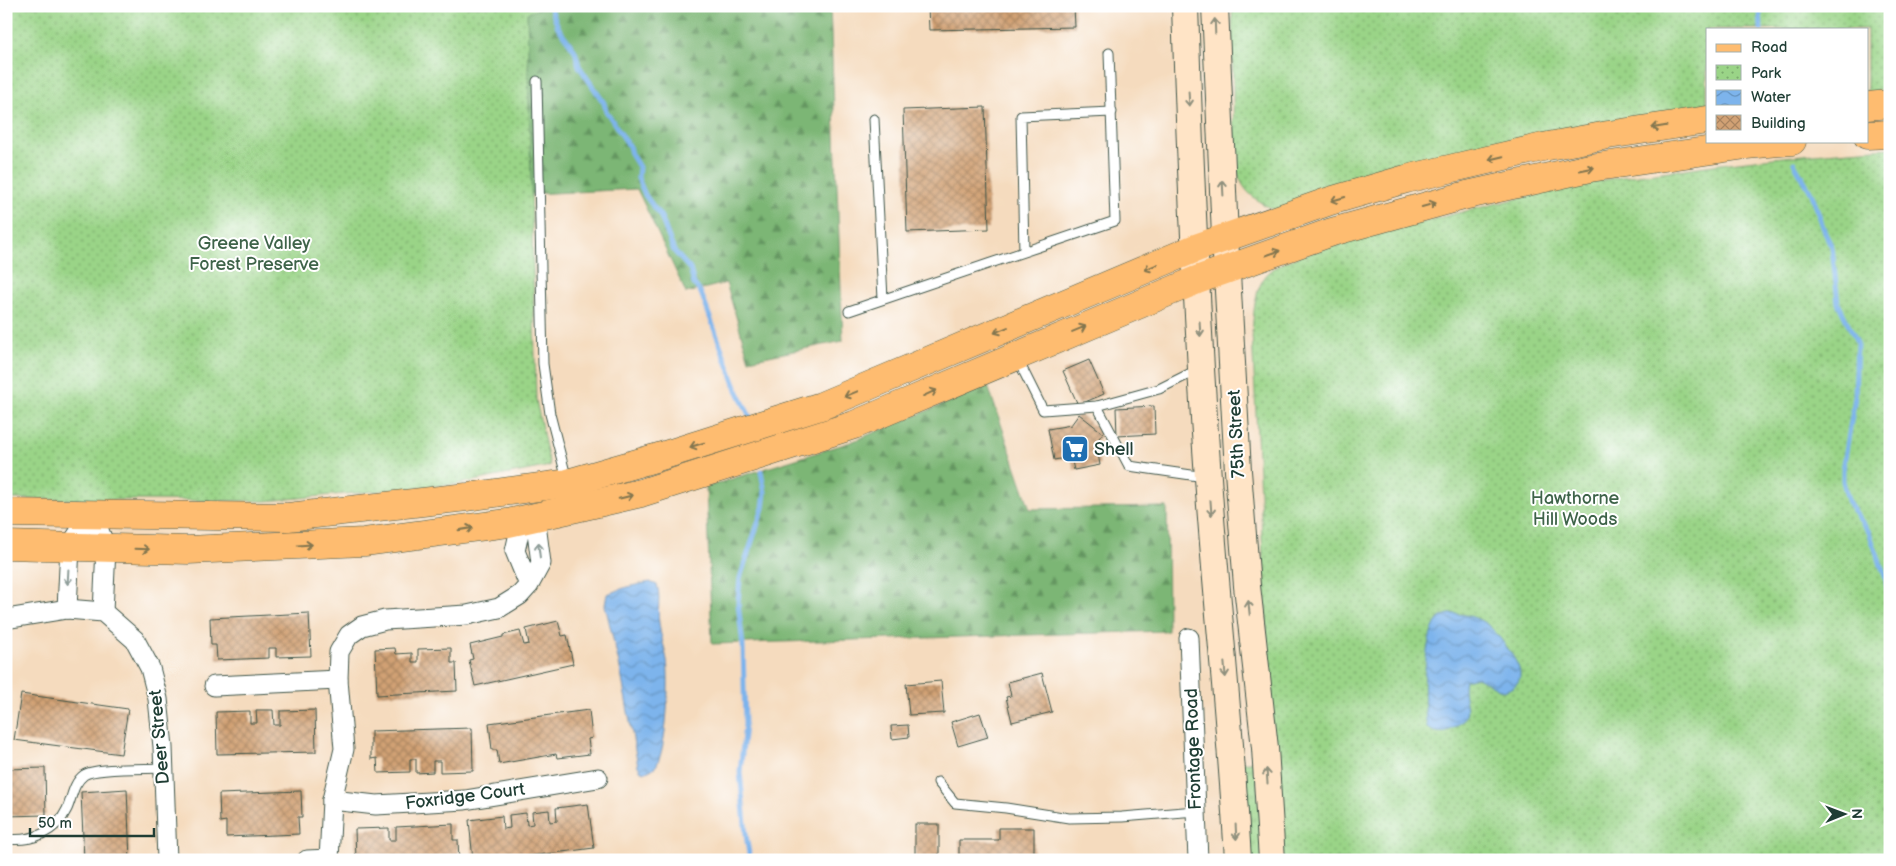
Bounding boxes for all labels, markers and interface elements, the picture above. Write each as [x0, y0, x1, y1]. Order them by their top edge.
one-way arrow [1211, 18, 1220, 34]
legend [1706, 28, 1868, 142]
text: Road [1751, 38, 1787, 57]
text: Park [1751, 64, 1782, 83]
text: Water [1751, 88, 1791, 107]
one-way arrow [1184, 90, 1194, 107]
text: Building [1751, 114, 1806, 133]
one-way arrow [1651, 122, 1667, 132]
one-way arrow [1488, 154, 1504, 163]
one-way arrow [1579, 164, 1595, 173]
one-way arrow [1218, 180, 1227, 196]
one-way arrow [1331, 194, 1347, 204]
one-way arrow [1420, 200, 1436, 210]
park label: Greene Valley Forest Preserve [189, 233, 319, 275]
one-way arrow [1265, 247, 1281, 257]
one-way arrow [1144, 263, 1159, 273]
one-way arrow [1195, 320, 1204, 336]
one-way arrow [1071, 324, 1086, 334]
one-way arrow [994, 326, 1009, 336]
one-way arrow [922, 388, 937, 398]
one-way arrow [844, 389, 859, 399]
street label: 75th Street [1224, 389, 1249, 479]
supermarket icon: Shell [1060, 434, 1090, 464]
place label: Shell [1094, 439, 1134, 460]
one-way arrow [690, 441, 706, 450]
park label: Hawthorne Hill Woods [1531, 488, 1620, 530]
one-way arrow [617, 492, 633, 501]
one-way arrow [1206, 500, 1215, 516]
one-way arrow [458, 523, 474, 533]
one-way arrow [297, 540, 313, 550]
one-way arrow [534, 543, 544, 559]
one-way arrow [134, 544, 150, 553]
one-way arrow [64, 569, 73, 585]
one-way arrow [1244, 600, 1254, 616]
one-way arrow [1220, 662, 1230, 678]
street label: Deer Street [145, 688, 174, 785]
street label: Frontage Road [1181, 688, 1206, 810]
one-way arrow [1263, 768, 1272, 784]
street label: Foxridge Court [404, 779, 527, 814]
north arrow [1818, 788, 1868, 838]
scale bar [30, 806, 154, 838]
text: N [1848, 808, 1865, 819]
text: 50 m [38, 814, 72, 833]
one-way arrow [1232, 824, 1241, 840]

